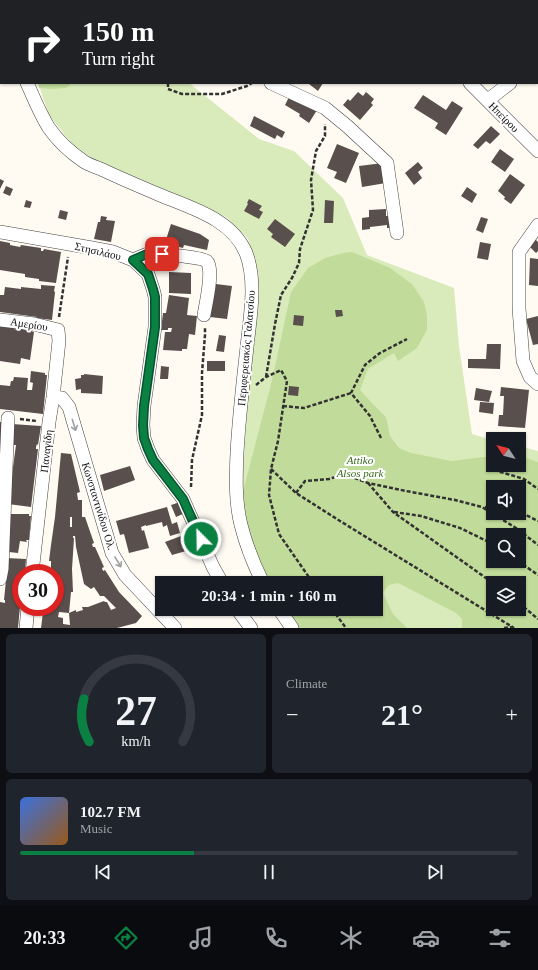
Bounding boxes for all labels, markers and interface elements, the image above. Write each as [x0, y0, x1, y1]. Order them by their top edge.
icon: right [16, 16, 68, 68]
text: 150 m [82, 16, 154, 47]
text: Turn right [82, 49, 155, 69]
street label: Ηπείρου [486, 99, 522, 135]
pin [145, 237, 179, 271]
street label: Στησιλάου [74, 240, 123, 262]
icon: arrive [151, 243, 173, 265]
street label: Περιφερειακός Γαλατσίου [235, 289, 257, 406]
street label: Αμερίου [9, 315, 49, 333]
one-way arrow [71, 418, 78, 431]
street label: Παναγίδη [38, 429, 54, 473]
north arrow [486, 432, 526, 472]
map controls [486, 432, 526, 616]
park label: Attiko Alsos park [336, 454, 384, 479]
street label: Κωνσταντινίδου Ολ. [80, 461, 118, 552]
button: sound [486, 480, 526, 520]
position arrow [180, 518, 222, 560]
button: search [486, 528, 526, 568]
one-way arrow [114, 556, 122, 568]
speed limit sign: 30 [12, 564, 64, 616]
button: layers [486, 576, 526, 616]
text: 20:34 · 1 min · 160 m [202, 588, 337, 604]
text: Climate [286, 676, 327, 691]
text: 27 [115, 687, 157, 733]
text: 21° [381, 698, 423, 731]
text: − [286, 702, 298, 727]
text: + [506, 702, 518, 727]
text: km/h [121, 732, 151, 748]
text: 102.7 FM [80, 804, 141, 820]
text: Music [80, 821, 113, 836]
icon: previous [92, 861, 114, 883]
icon: pause [258, 861, 280, 883]
icon: next [424, 861, 446, 883]
icon: directions [112, 924, 140, 952]
icon: music [187, 924, 215, 952]
icon: phone [262, 924, 290, 952]
icon: climate [337, 924, 365, 952]
icon: car [412, 924, 440, 952]
icon: filters [486, 924, 514, 952]
text: 20:33 [23, 928, 65, 948]

